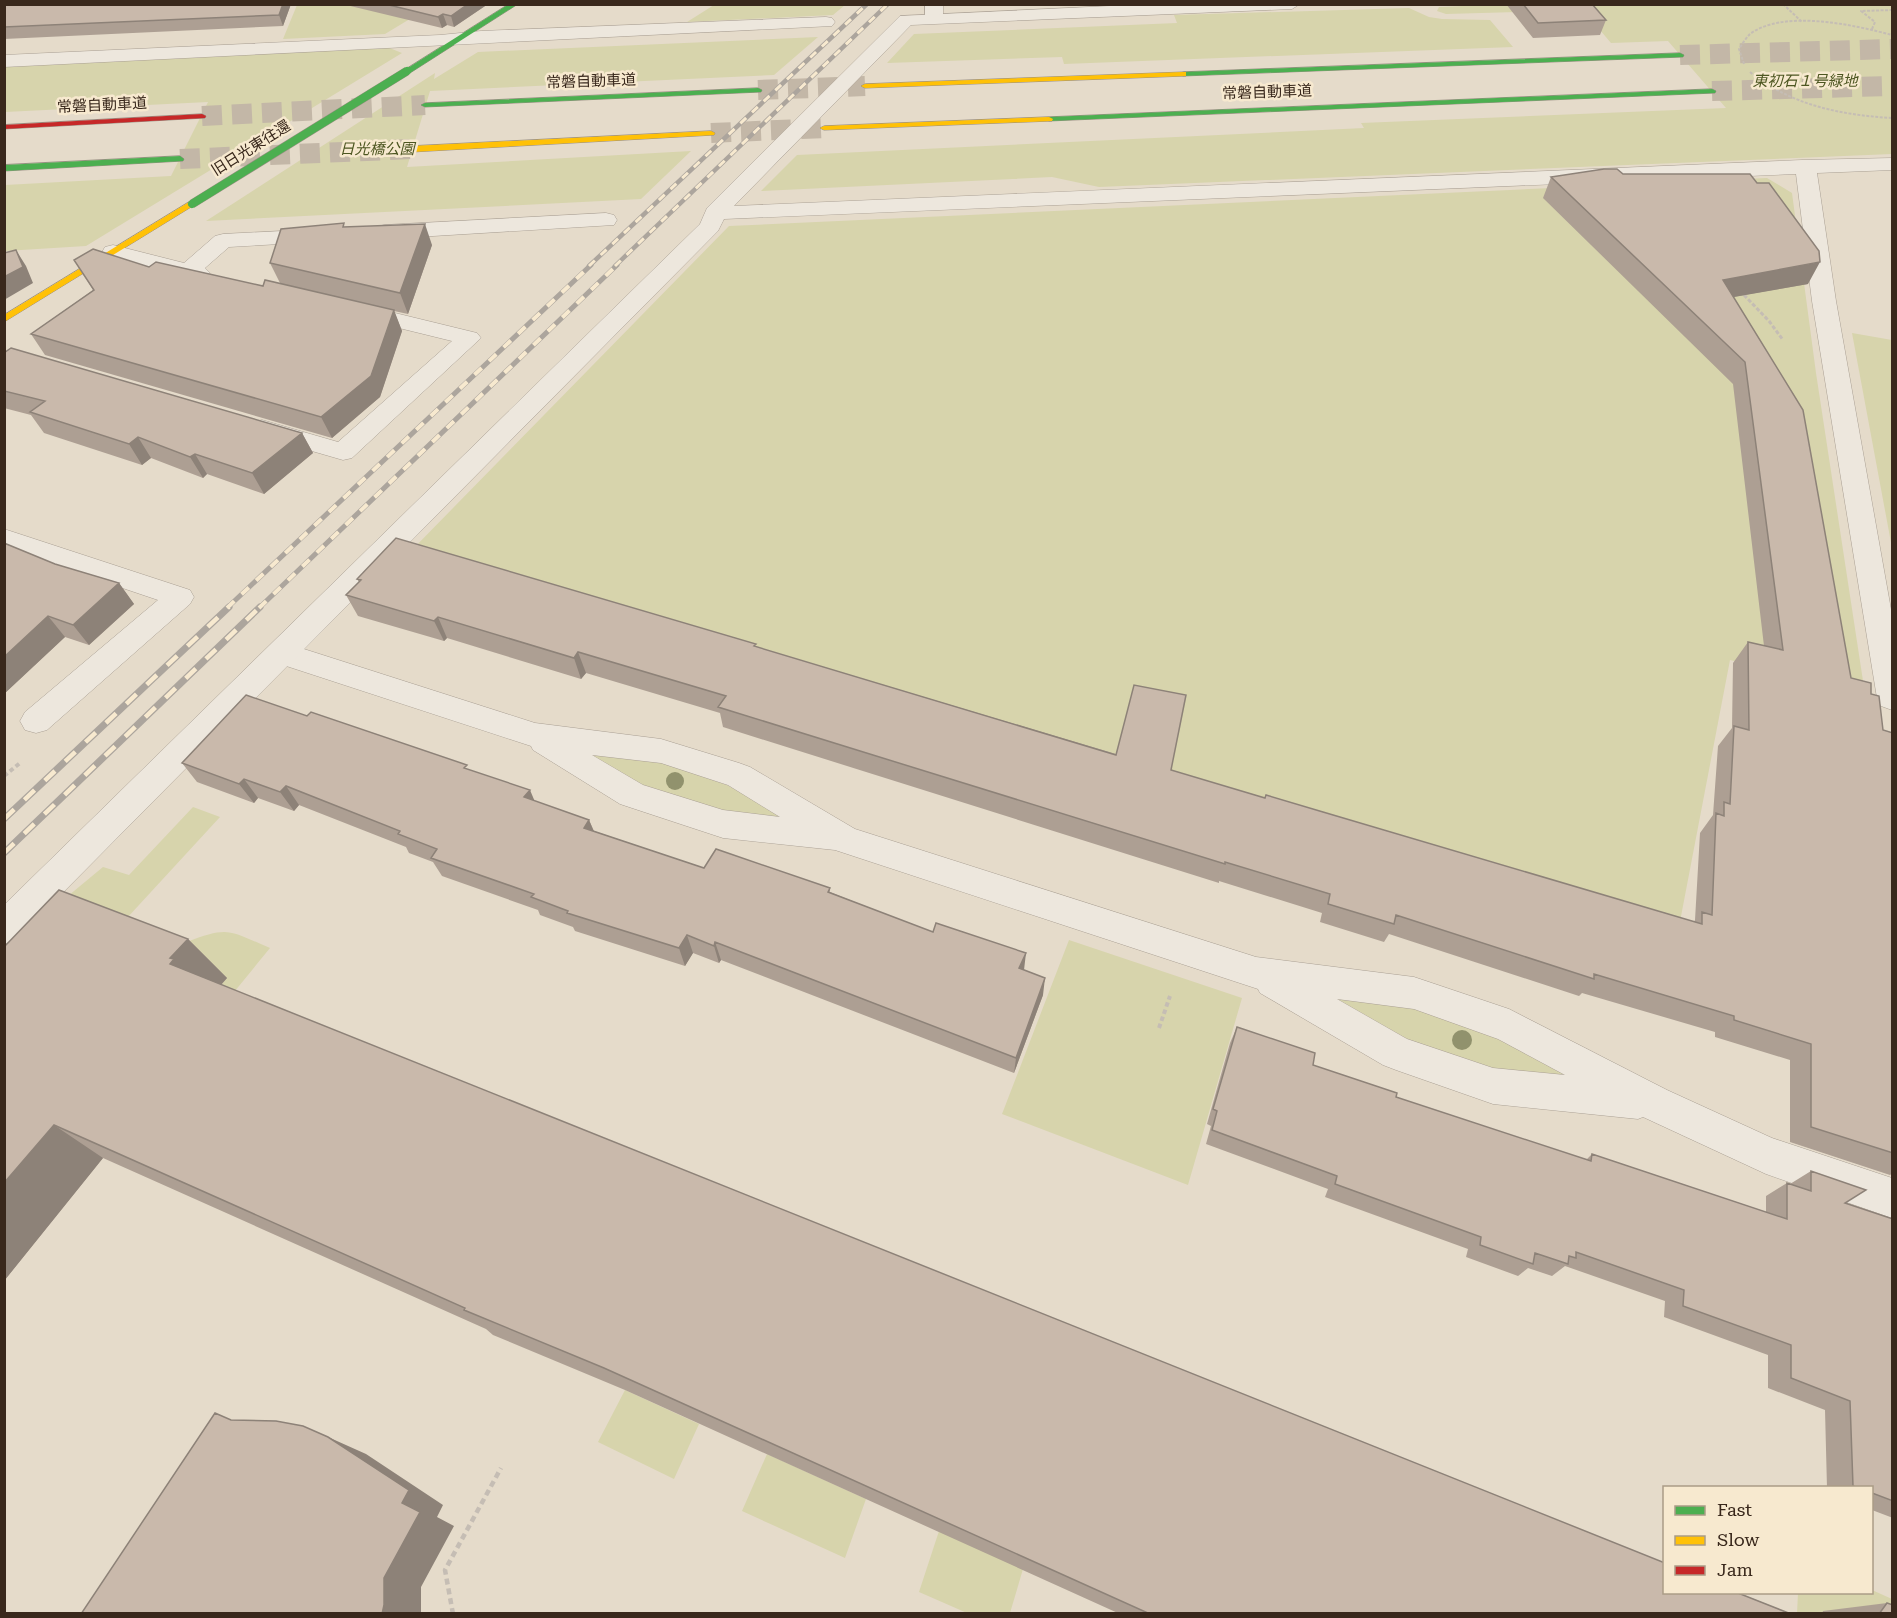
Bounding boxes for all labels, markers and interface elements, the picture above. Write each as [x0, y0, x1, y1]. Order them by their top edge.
street label: 常磐自動車道 [546, 70, 636, 92]
park label: 東初石１号緑地 [1752, 72, 1859, 90]
street label: 常磐自動車道 [1222, 81, 1312, 103]
street label: 常磐自動車道 [57, 94, 147, 116]
street label: 旧日光東往還 [208, 117, 294, 179]
park label: 日光橋公園 [339, 140, 416, 158]
legend [1663, 1486, 1873, 1594]
text: Fast [1717, 1499, 1752, 1520]
text: Slow [1717, 1529, 1759, 1550]
text: Jam [1717, 1559, 1753, 1580]

